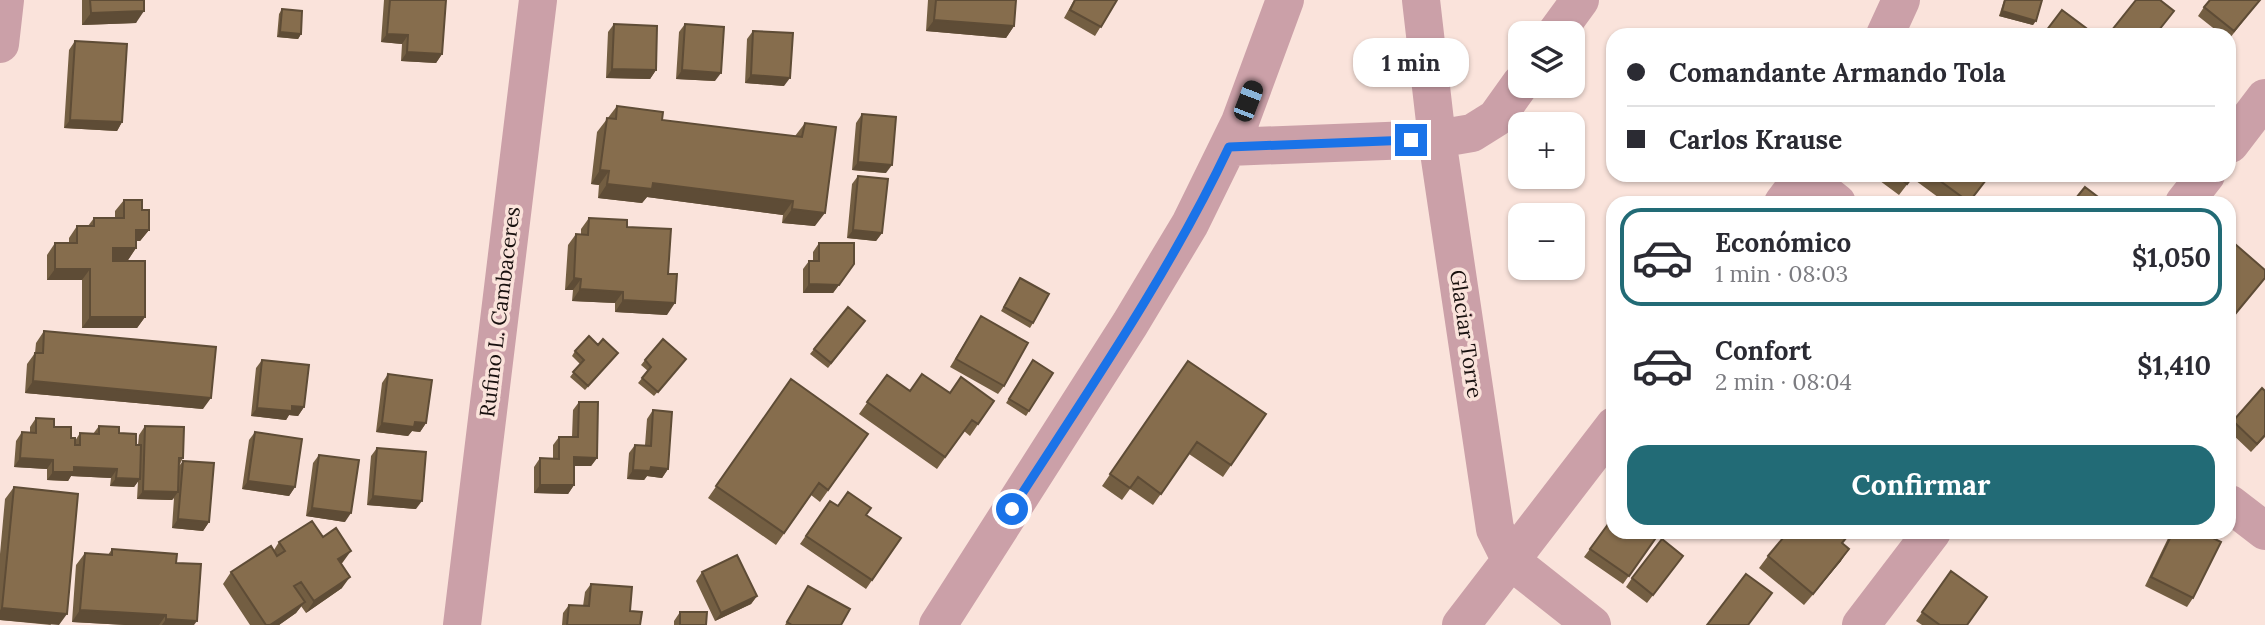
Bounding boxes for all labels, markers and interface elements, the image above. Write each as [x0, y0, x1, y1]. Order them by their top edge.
map controls [1508, 21, 1585, 280]
button: layers [1508, 21, 1585, 98]
callout: 1 min [1353, 38, 1469, 88]
text: 1 min [1382, 48, 1440, 77]
text: Comandante Armando Tola [1669, 56, 2006, 89]
car [1231, 78, 1266, 124]
button: + [1508, 112, 1585, 189]
text: Carlos Krause [1669, 123, 1842, 156]
route end [1395, 124, 1427, 156]
button: − [1508, 203, 1585, 280]
street label: Rufino L. Cambaceres [473, 205, 526, 419]
icon: car [1631, 226, 1694, 289]
text: Económico [1715, 226, 1851, 259]
text: $1,050 [2132, 241, 2211, 274]
text: 1 min · 08:03 [1715, 259, 1848, 288]
street label: Glaciar Torre [1444, 268, 1489, 400]
icon: car [1631, 334, 1694, 397]
text: Confort [1715, 334, 1812, 367]
text: $1,410 [2137, 349, 2211, 382]
text: 2 min · 08:04 [1715, 367, 1852, 396]
button: Confirmar [1627, 445, 2215, 525]
route start [996, 493, 1028, 525]

